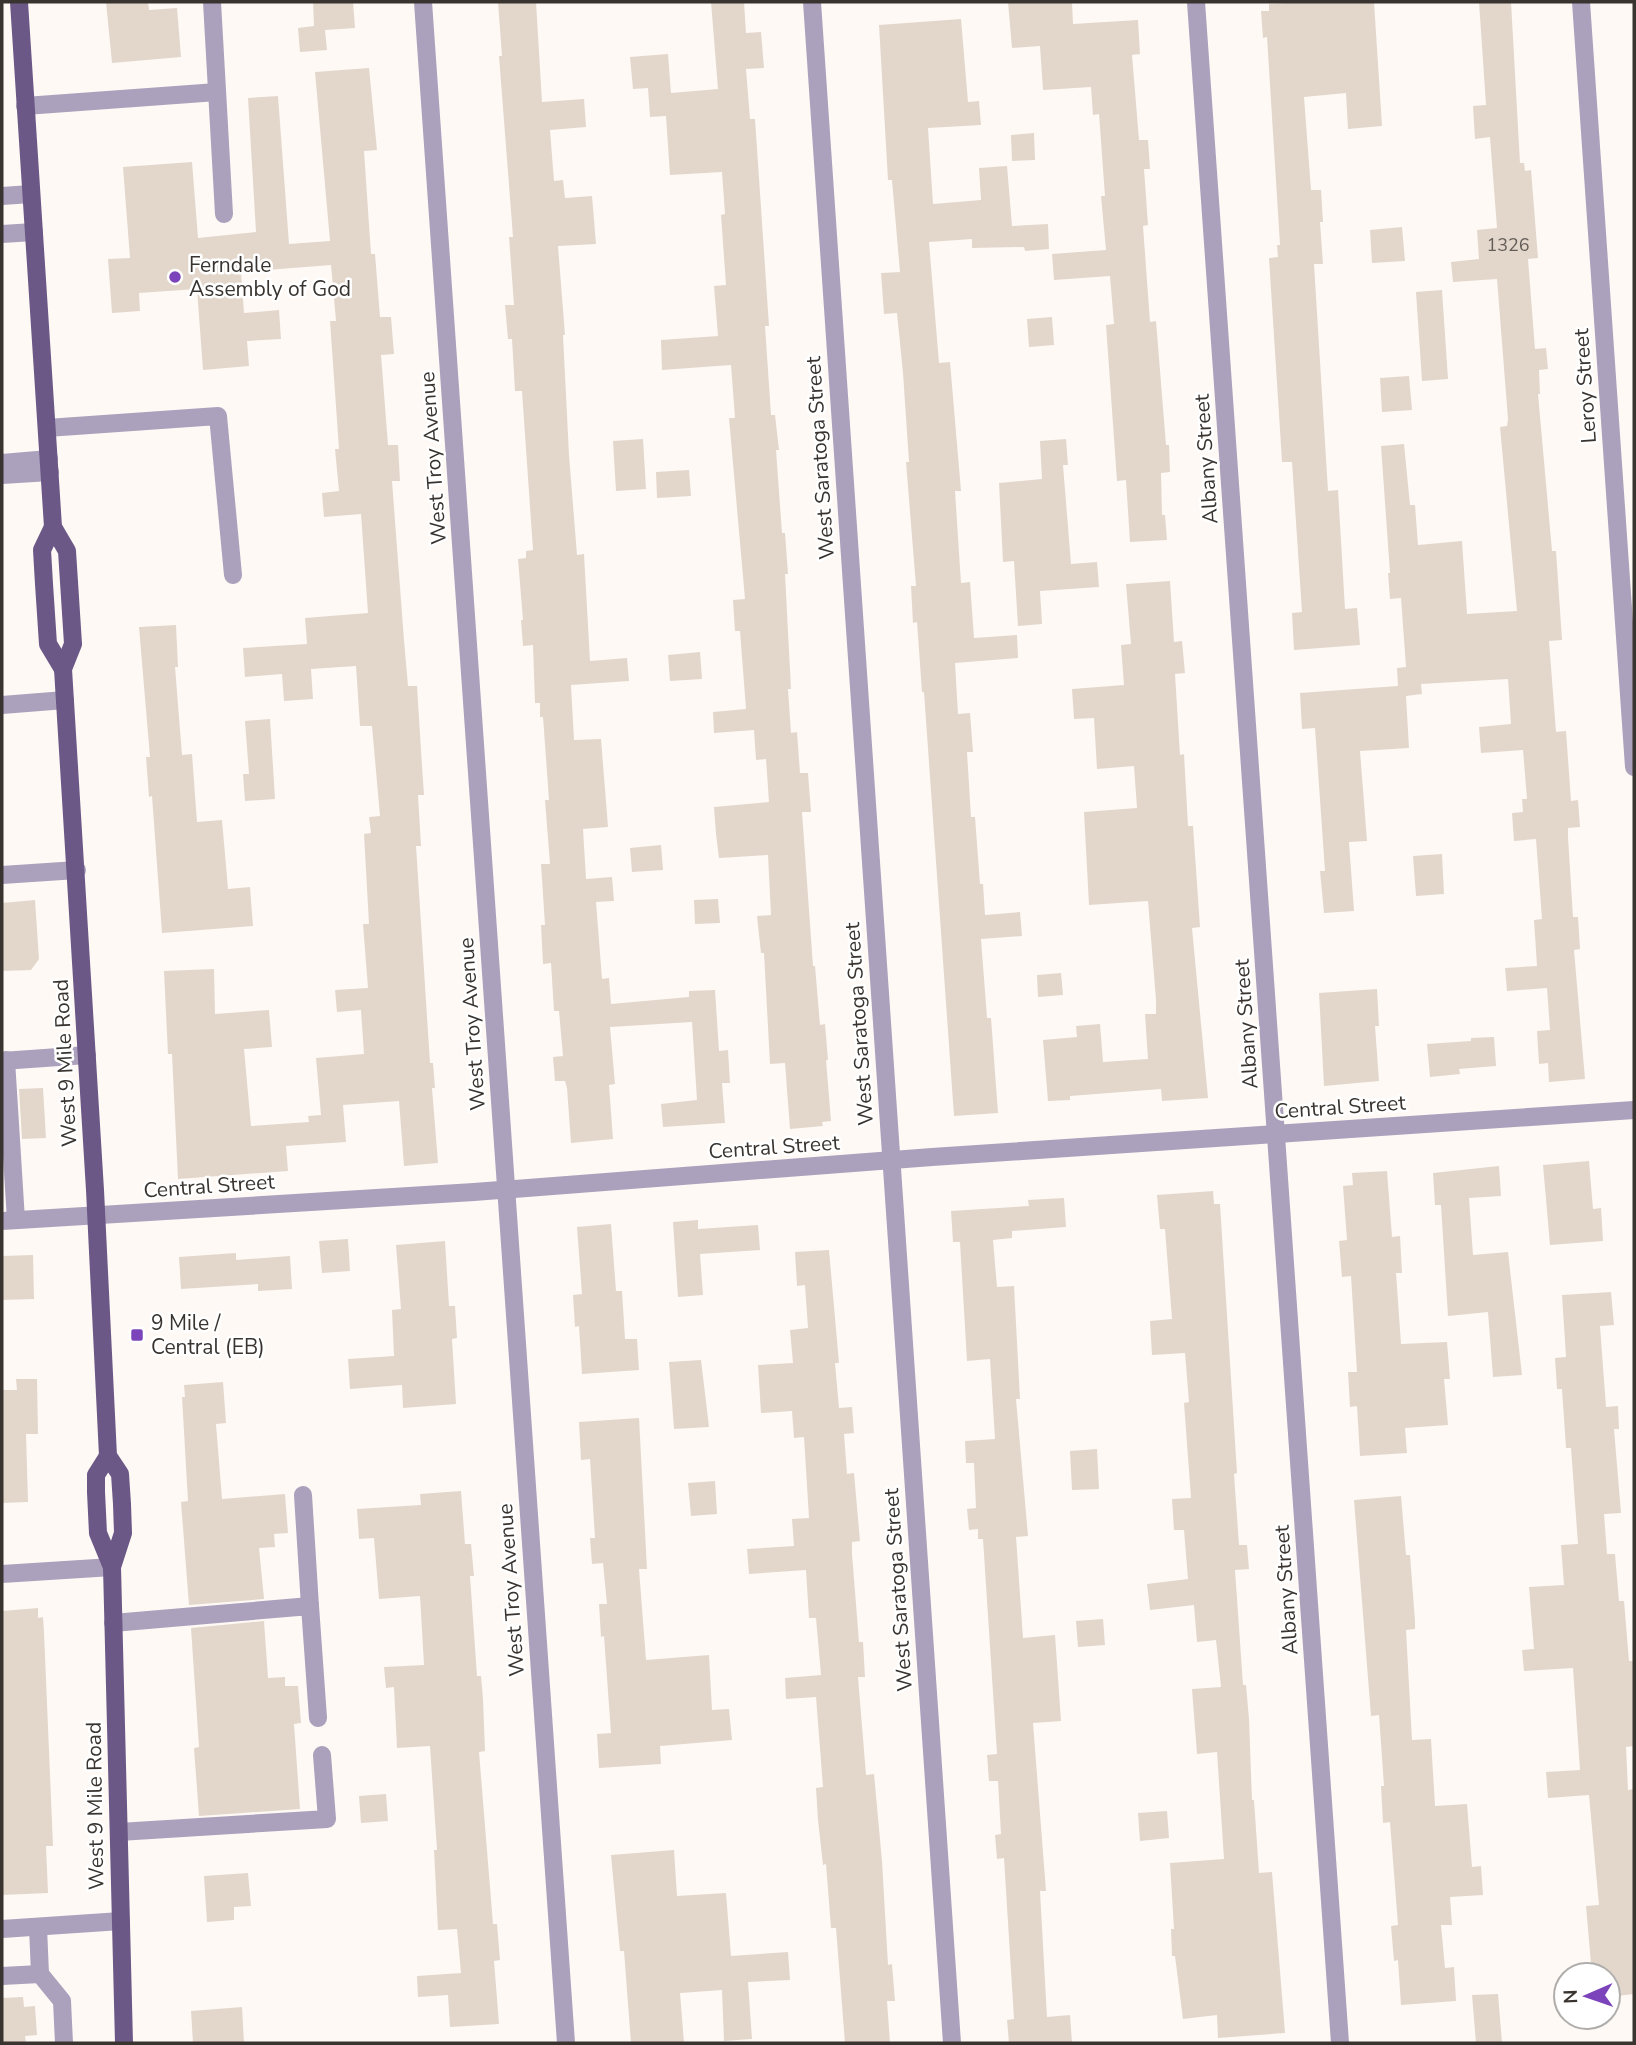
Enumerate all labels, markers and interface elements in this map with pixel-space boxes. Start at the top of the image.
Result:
house number: 1326 [1486,233,1530,257]
place label: Ferndale Assembly of God [189,251,351,303]
marker: Ferndale Assembly of God [167,269,183,285]
street label: Leroy Street [1567,327,1603,444]
street label: West Saratoga Street [799,355,841,560]
street label: West Troy Avenue [413,371,453,545]
street label: Albany Street [1187,392,1225,525]
street label: West Saratoga Street [838,921,880,1126]
street label: West Troy Avenue [452,937,492,1111]
street label: Albany Street [1227,957,1265,1090]
street label: West 9 Mile Road [47,978,83,1148]
street label: Central Street [1274,1088,1407,1126]
street label: Central Street [708,1128,841,1166]
street label: Central Street [143,1167,276,1205]
place label: 9 Mile / Central (EB) [151,1309,265,1361]
marker: 9 Mile / Central (EB) [129,1327,145,1343]
street label: West Saratoga Street [877,1487,919,1692]
street label: West Troy Avenue [491,1503,531,1677]
street label: Albany Street [1267,1523,1305,1656]
street label: West 9 Mile Road [80,1722,110,1890]
north arrow [1552,1961,1622,2031]
text: N [1558,1989,1584,2004]

